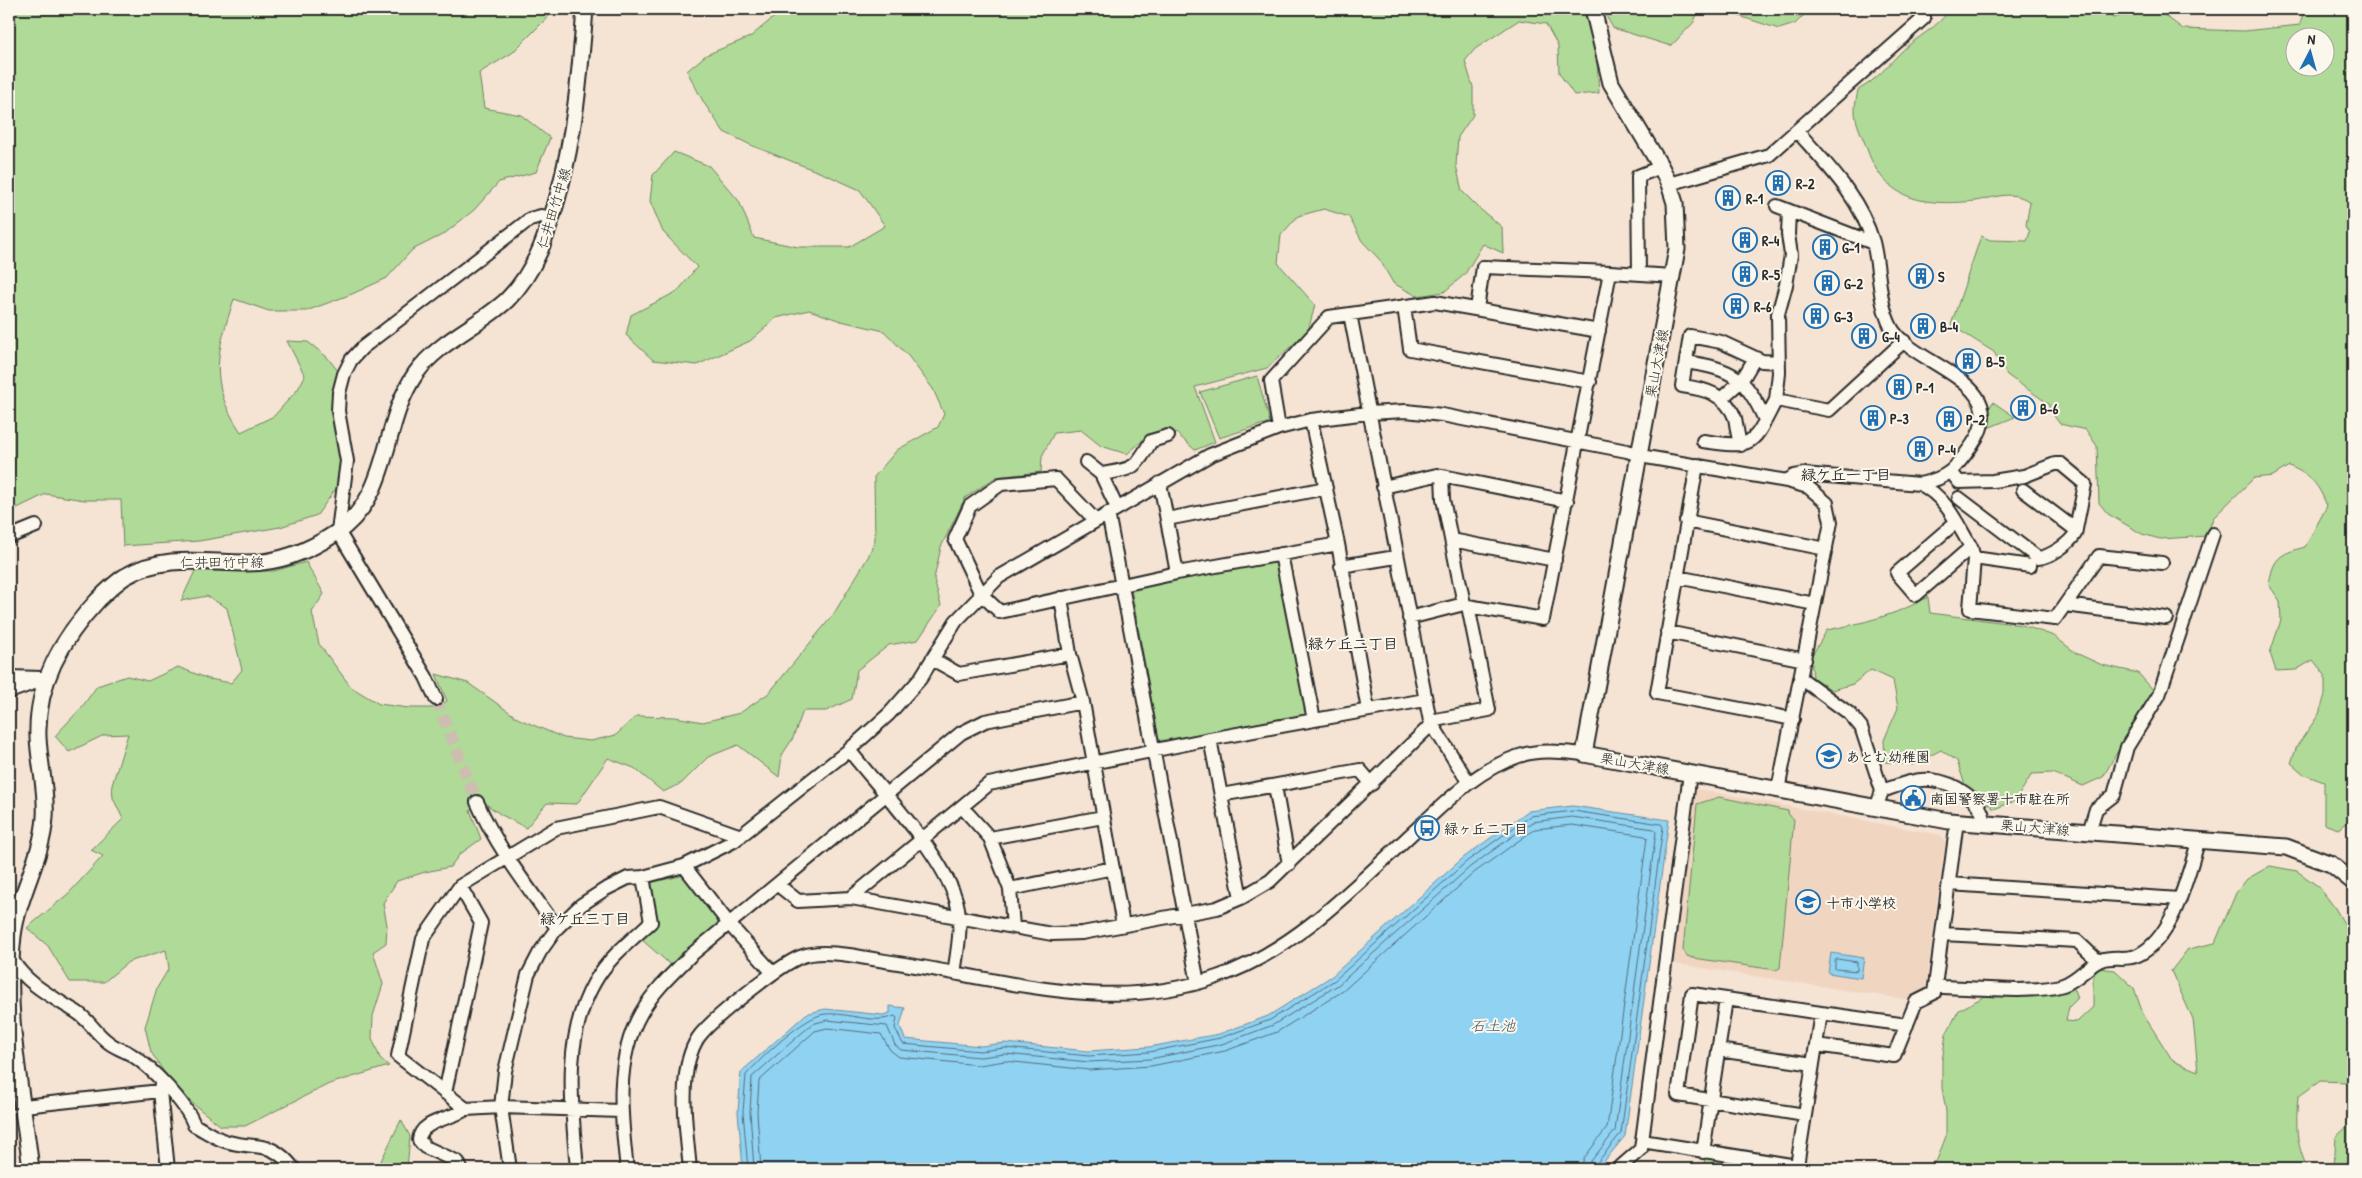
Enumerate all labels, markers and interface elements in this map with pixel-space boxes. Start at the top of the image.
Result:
north arrow [2284,28,2334,78]
text: N [2307,29,2317,48]
street label: 仁井田竹中線 [532,165,574,251]
building icon: R-2 [1765,170,1791,196]
place label: R-2 [1796,174,1815,193]
building icon: R-1 [1715,185,1741,211]
place label: R-1 [1746,189,1763,208]
building icon: R-4 [1732,227,1758,253]
place label: R-4 [1762,231,1780,250]
building icon: G-1 [1812,234,1838,260]
place label: G-1 [1842,238,1859,257]
building icon: R-5 [1732,261,1758,287]
building icon: S [1908,263,1934,289]
place label: R-5 [1762,265,1780,284]
place label: S [1938,267,1945,286]
building icon: G-2 [1814,270,1840,296]
place label: G-2 [1844,274,1863,293]
building icon: R-6 [1723,293,1749,319]
place label: R-6 [1754,297,1772,316]
building icon: G-3 [1803,303,1829,329]
place label: G-3 [1834,307,1853,326]
building icon: B-4 [1910,313,1936,339]
place label: B-4 [1940,317,1959,336]
building icon: G-4 [1851,323,1877,349]
street label: 栗山大津線 [1640,327,1672,399]
place label: G-4 [1882,327,1900,346]
building icon: B-5 [1955,348,1981,374]
place label: B-5 [1986,352,2005,371]
building icon: P-1 [1886,374,1912,400]
place label: P-1 [1916,378,1933,397]
building icon: B-6 [2010,395,2036,421]
place label: B-6 [2040,399,2059,418]
building icon: P-3 [1860,405,1886,431]
building icon: P-2 [1936,406,1962,432]
place label: P-3 [1890,409,1909,428]
place label: P-2 [1966,410,1985,429]
building icon: P-4 [1907,436,1933,462]
place label: P-4 [1938,440,1956,459]
district label: 緑ケ丘一丁目 [1801,464,1891,485]
street label: 仁井田竹中線 [180,552,264,571]
district label: 緑ケ丘二丁目 [1308,633,1398,654]
school or university icon: あとむ幼稚園 [1816,743,1842,769]
place label: あとむ幼稚園 [1846,747,1930,766]
street label: 栗山大津線 [1599,748,1671,778]
public building icon: 南国警察署十市駐在所 [1900,785,1926,811]
place label: 南国警察署十市駐在所 [1930,789,2070,808]
street label: 栗山大津線 [1999,814,2071,840]
bus stop icon: 緑ヶ丘二丁目 [1414,815,1440,841]
place label: 緑ヶ丘二丁目 [1444,819,1528,838]
school or university icon: 十市小学校 [1795,889,1821,915]
place label: 十市小学校 [1826,893,1896,912]
district label: 緑ケ丘三丁目 [540,908,630,929]
water label: 石土池 [1470,1015,1516,1036]

